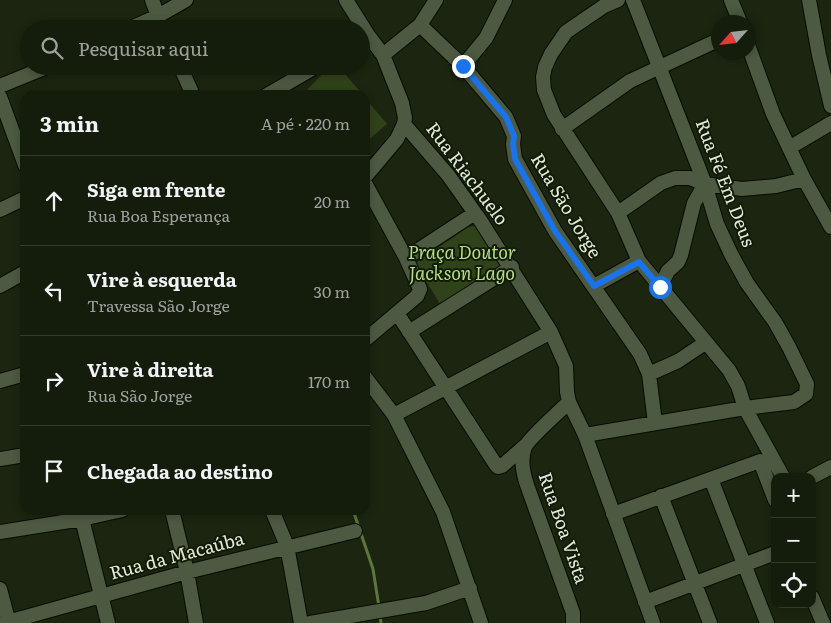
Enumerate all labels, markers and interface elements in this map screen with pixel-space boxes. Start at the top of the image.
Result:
north arrow [711,15,756,60]
search box [20,20,370,75]
icon: search [38,34,66,62]
text: Pesquisar aqui [78,34,208,62]
route end [452,55,475,78]
text: 3 min [40,107,99,138]
text: A pé · 220 m [261,111,350,135]
street label: Rua Fé Em Deus [690,114,763,250]
street label: Rua Riachuelo [420,116,516,230]
street label: Rua São Jorge [525,147,609,263]
text: Siga em frente [87,175,225,203]
icon: ahead [40,187,68,215]
text: 20 m [314,189,350,213]
text: Rua Boa Esperança [87,203,230,227]
park label: Praça Doutor Jackson Lago [408,238,516,286]
text: Vire à esquerda [87,265,237,293]
route start [649,276,672,299]
icon: left [40,277,68,305]
text: 30 m [313,279,350,303]
text: Travessa São Jorge [87,293,230,317]
text: Vire à direita [87,355,214,383]
icon: right [40,367,68,395]
text: 170 m [308,369,350,393]
text: Rua São Jorge [87,383,192,407]
icon: arrive [40,457,68,485]
text: Chegada ao destino [87,457,273,485]
street label: Rua Boa Vista [533,468,596,587]
map controls [771,473,816,608]
button: + [771,473,816,518]
button: − [771,518,816,563]
street label: Rua da Macaúba [106,524,247,586]
button: locate [771,563,816,608]

